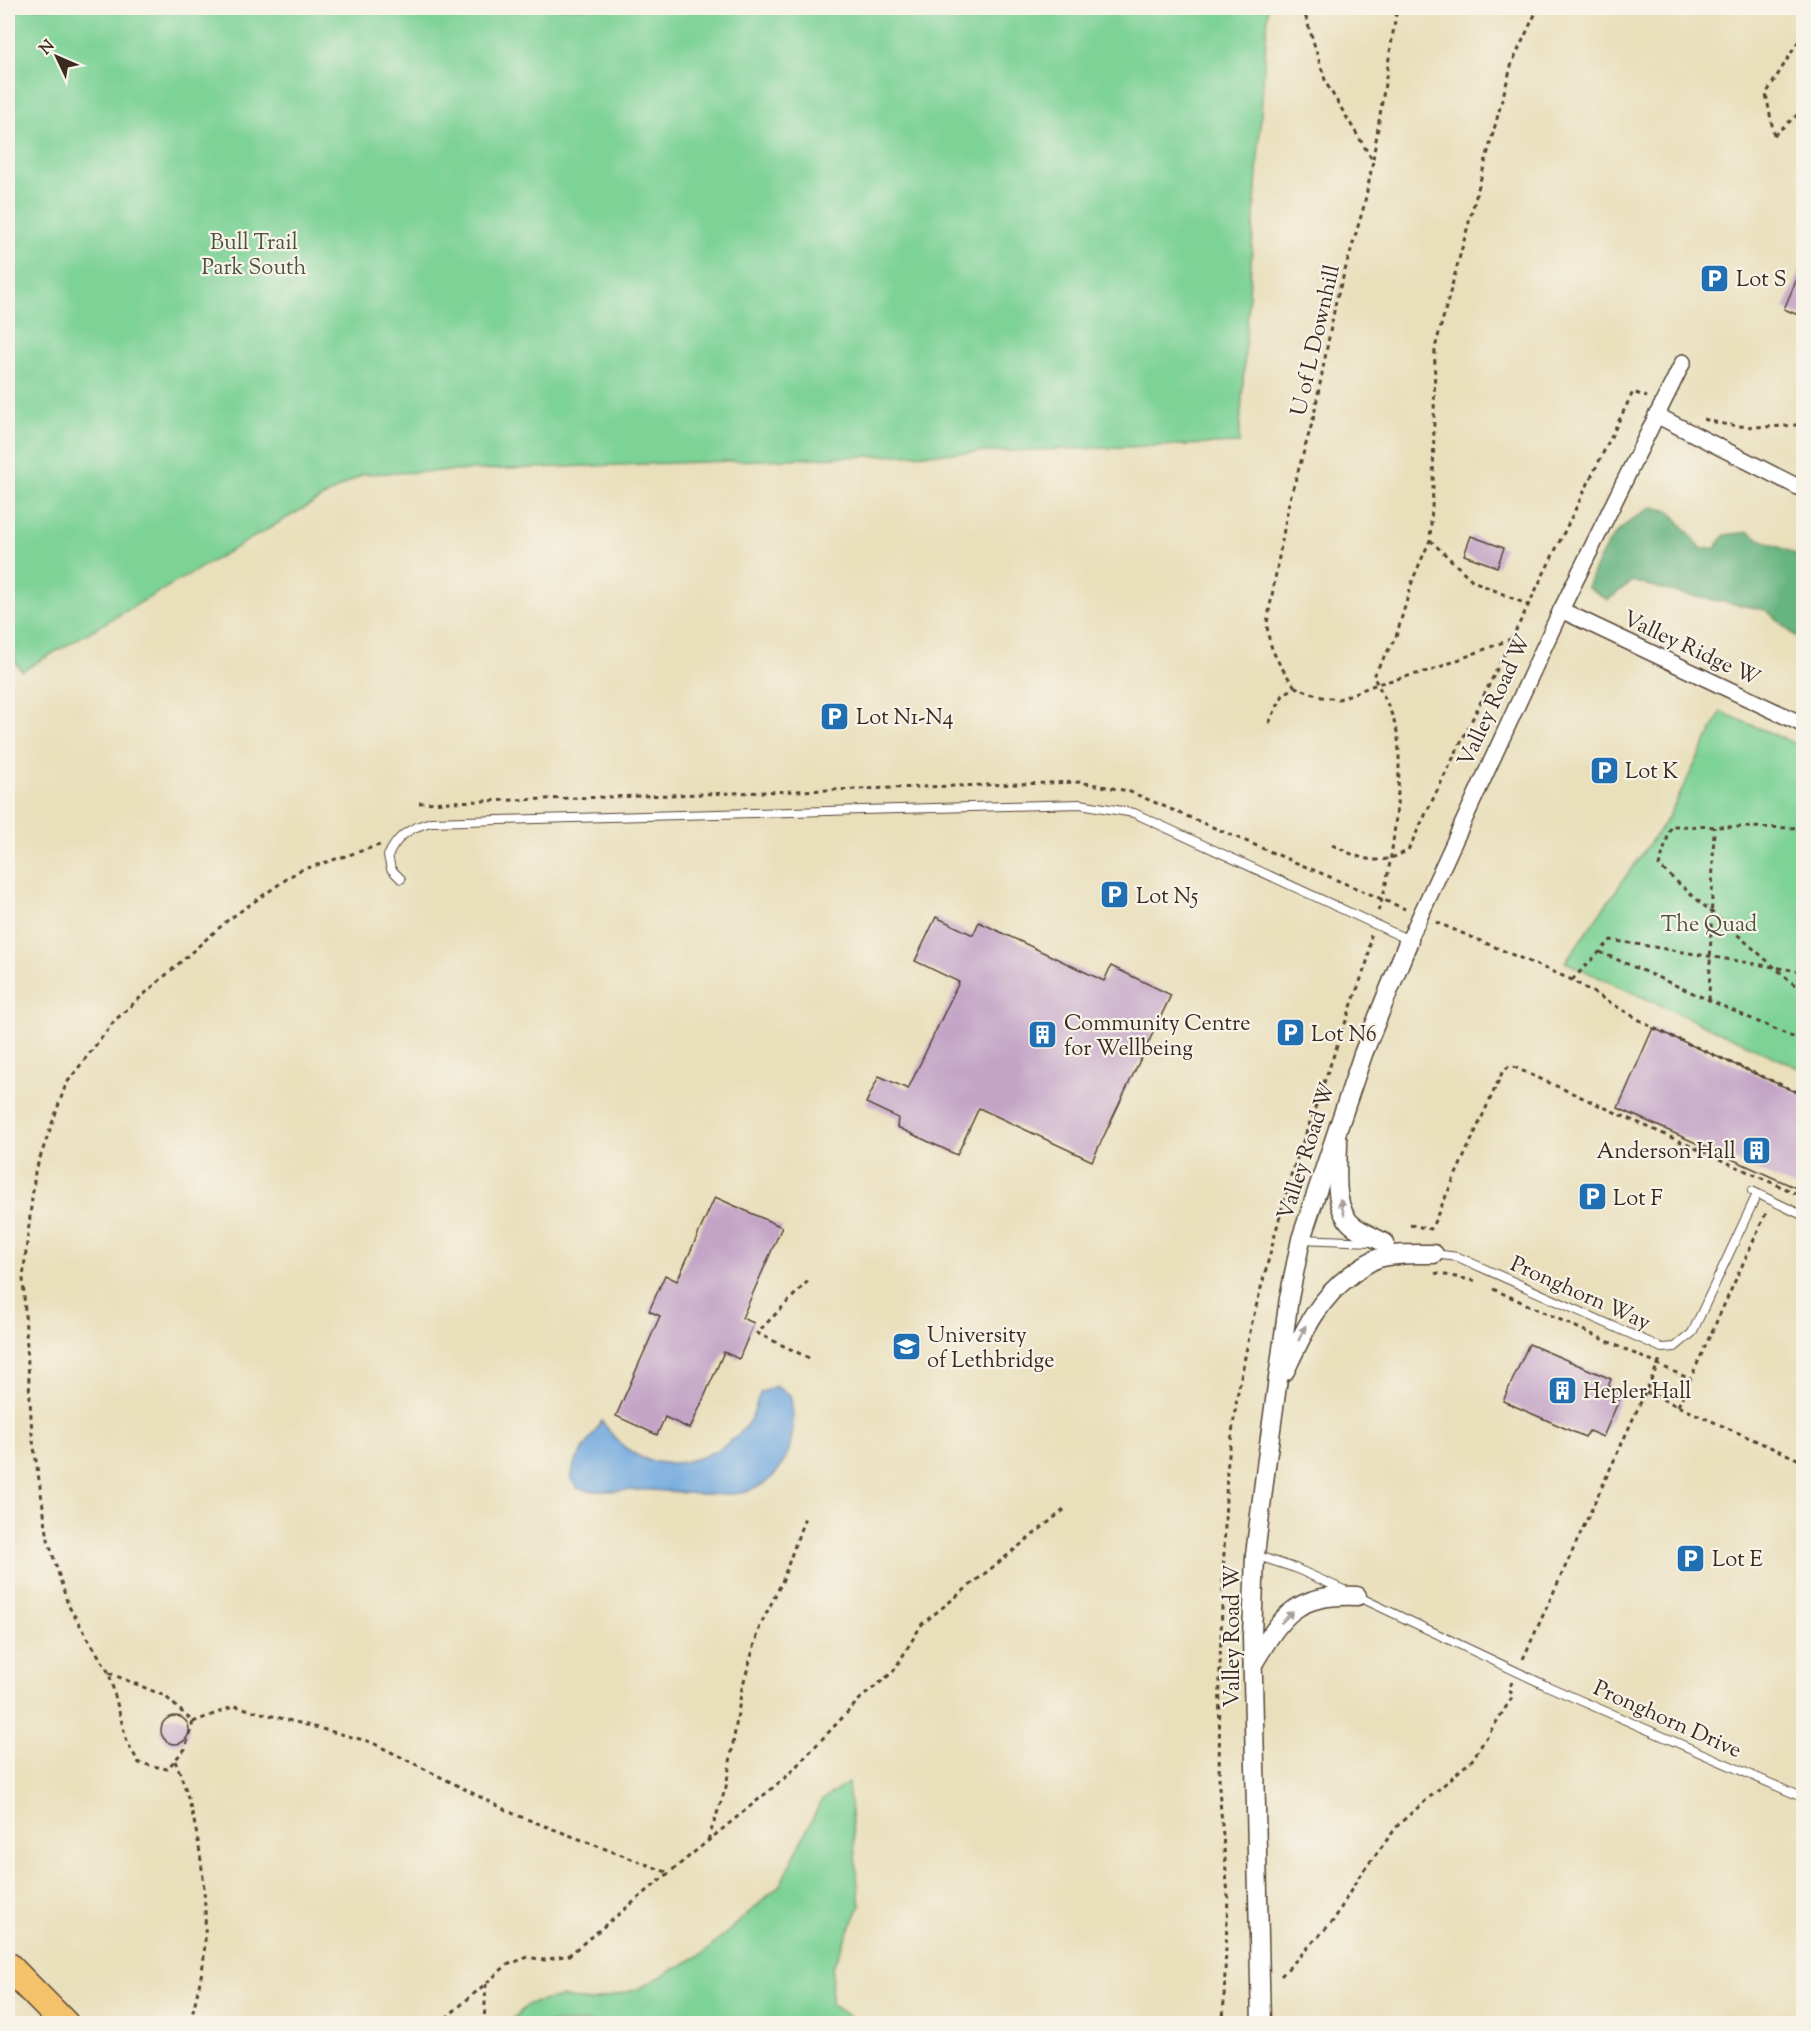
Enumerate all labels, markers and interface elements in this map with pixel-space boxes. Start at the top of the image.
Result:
north arrow [27,27,87,87]
text: N [35,36,61,61]
park label: Bull Trail Park South [201,228,307,285]
street label: U of L Downhill [1284,262,1350,420]
parking icon: Lot S [1699,262,1731,294]
place label: Lot S [1736,265,1787,297]
street label: Valley Ridge W [1617,604,1765,696]
street label: Valley Road W [1451,630,1540,773]
parking icon: Lot N1-N4 [819,700,851,732]
place label: Lot N1-N4 [856,703,954,735]
parking icon: Lot K [1588,754,1620,786]
place label: Lot K [1625,757,1678,789]
parking icon: Lot N5 [1099,879,1131,911]
place label: Lot N5 [1136,882,1199,914]
park label: The Quad [1661,910,1757,942]
place label: Community Centre for Wellbeing [1064,1009,1250,1066]
parking icon: Lot N6 [1274,1017,1306,1049]
building icon: Community Centre for Wellbeing [1027,1019,1059,1051]
place label: Lot N6 [1311,1020,1377,1052]
street label: Valley Road W [1271,1079,1345,1225]
building icon: Anderson Hall [1741,1134,1773,1166]
place label: Anderson Hall [1596,1137,1736,1169]
parking icon: Lot F [1576,1181,1608,1213]
place label: Lot F [1613,1184,1663,1216]
one-way arrow [1337,1198,1347,1216]
street label: Pronghorn Way [1505,1250,1655,1340]
place label: University of Lethbridge [927,1321,1054,1378]
one-way arrow [1298,1325,1307,1342]
school or university icon: University of Lethbridge [890,1331,922,1363]
building icon: Hepler Hall [1546,1374,1578,1406]
place label: Hepler Hall [1583,1377,1691,1409]
parking icon: Lot E [1675,1542,1707,1574]
place label: Lot E [1712,1545,1763,1577]
street label: Valley Road W [1218,1565,1250,1707]
one-way arrow [1280,1611,1294,1625]
street label: Pronghorn Drive [1587,1674,1746,1768]

